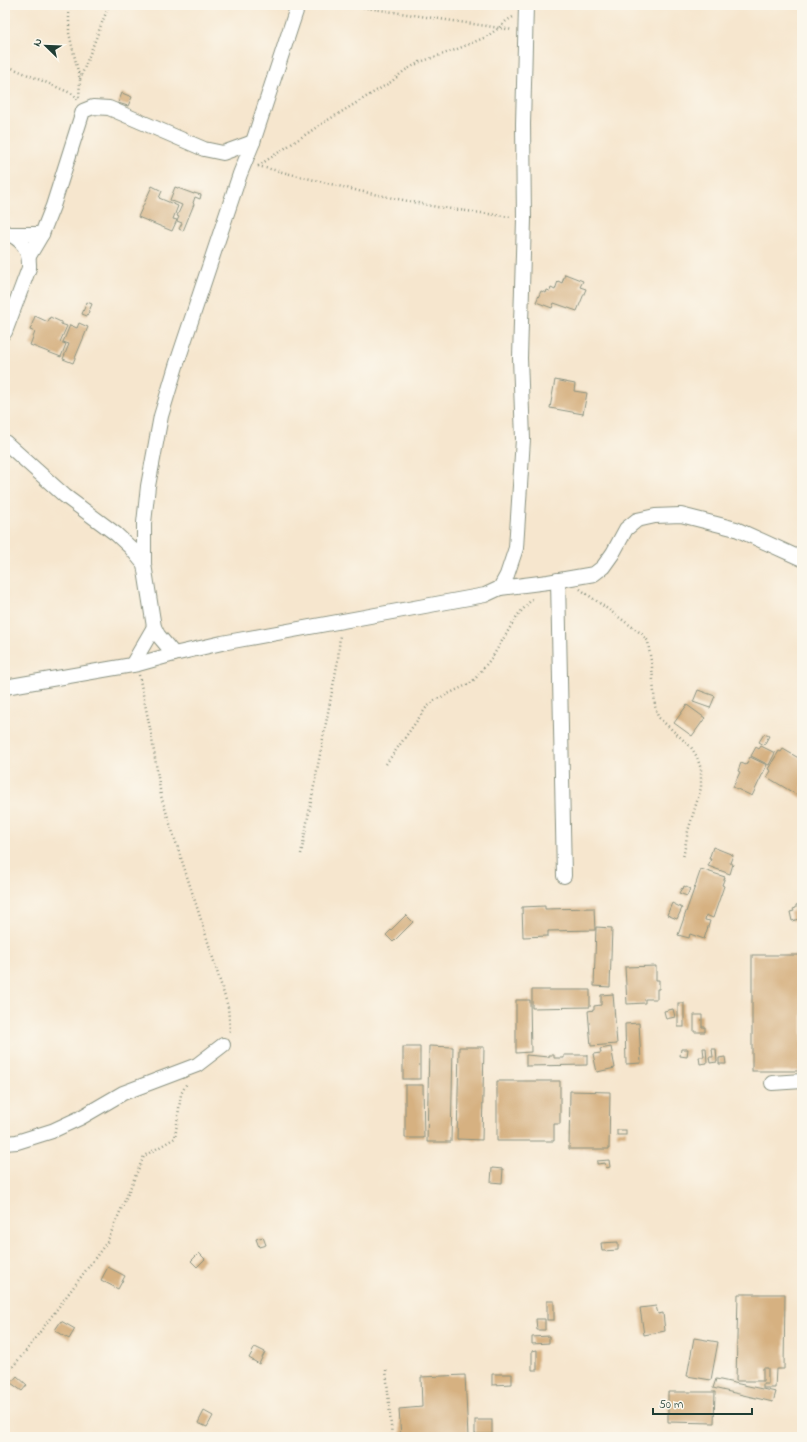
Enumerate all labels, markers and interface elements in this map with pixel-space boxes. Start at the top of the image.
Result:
north arrow [26,26,66,66]
text: N [29,36,47,49]
scale bar [653,1390,752,1416]
text: 50 m [659,1396,683,1414]

